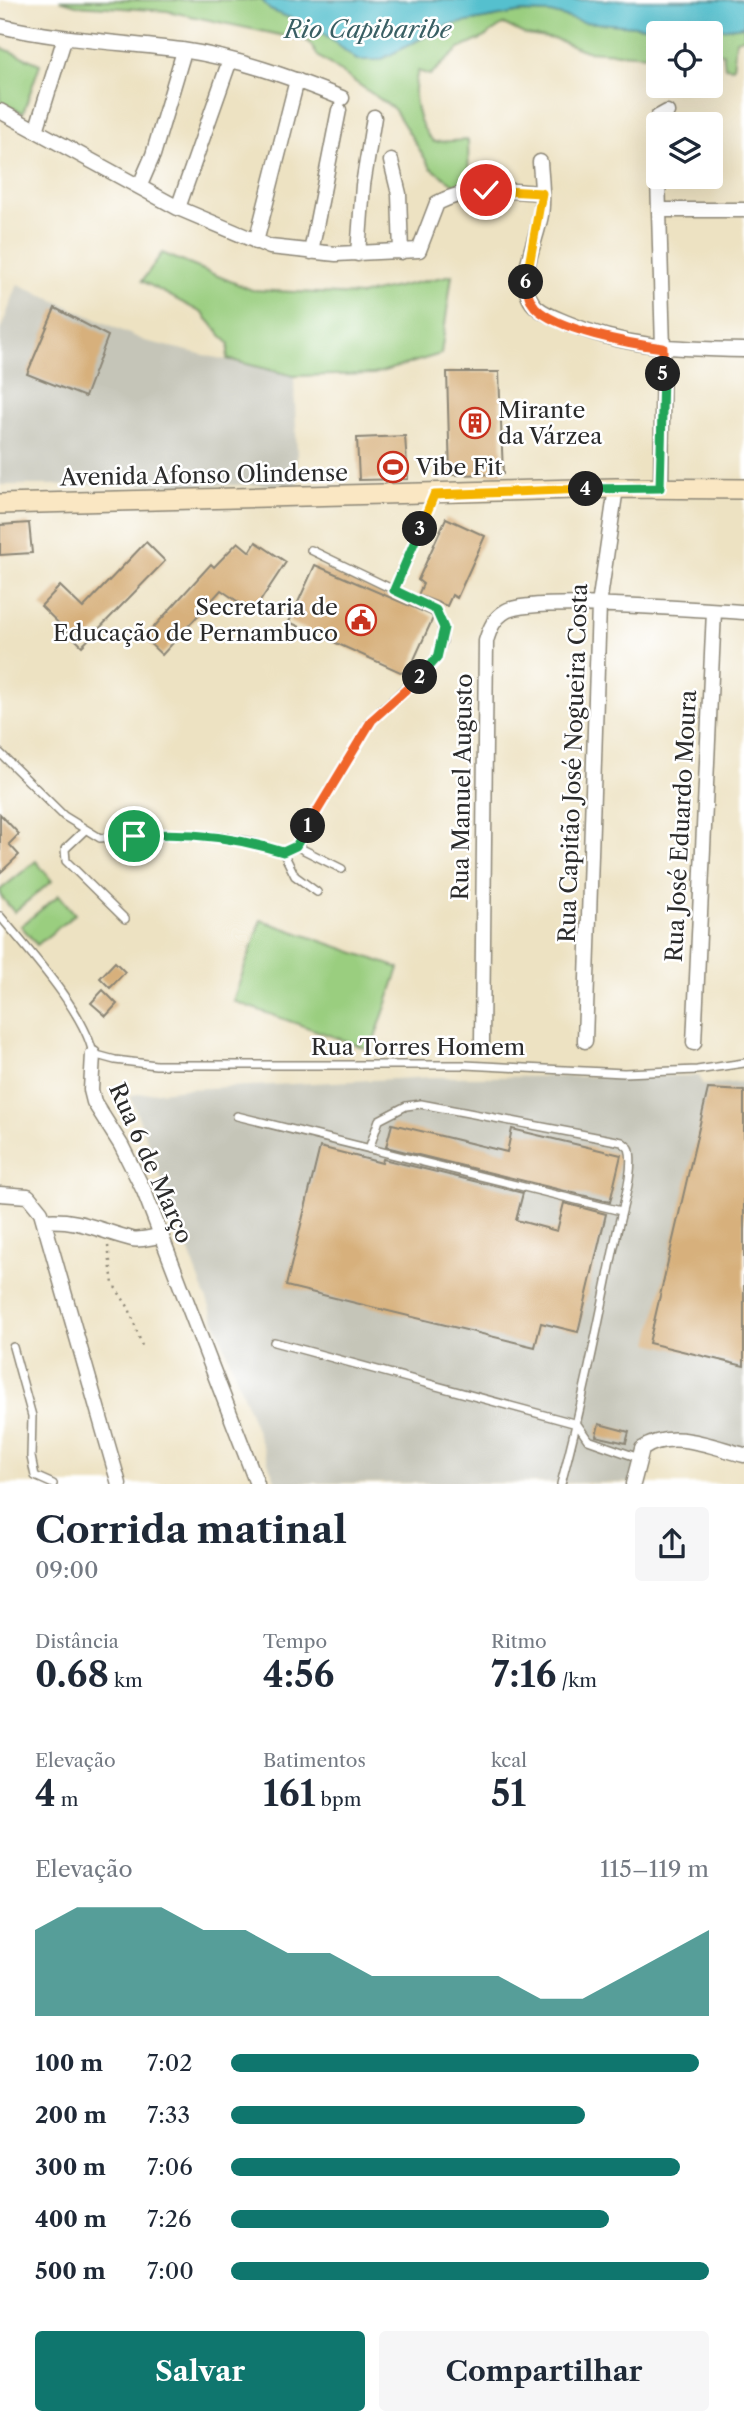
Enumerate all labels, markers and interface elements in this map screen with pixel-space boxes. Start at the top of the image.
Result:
water label: Rio Capibaribe [283,15,453,44]
map controls [646,21,723,189]
button: locate [646,21,723,98]
button: layers [646,112,723,189]
pin [456,160,516,220]
icon: check [467,171,505,209]
pin: 6 [508,264,544,300]
text: 6 [520,270,531,293]
pin: 5 [646,356,680,392]
text: 5 [657,362,668,385]
place label: Mirante da Várzea [498,396,603,450]
building icon: Mirante da Várzea [458,406,492,440]
sports icon: Vibe Fit [376,450,410,484]
place label: Vibe Fit [415,453,503,481]
street label: Avenida Afonso Olindense [59,458,348,492]
pin: 4 [568,472,604,506]
text: 4 [580,477,591,500]
pin: 3 [402,512,438,546]
text: 3 [414,517,425,540]
street label: Rua Capitão José Nogueira Costa [553,582,593,943]
place label: Secretaria de Educação de Pernambuco [53,593,338,647]
public building icon: Secretaria de Educação de Pernambuco [344,603,378,637]
pin: 2 [402,660,438,694]
text: 2 [414,665,425,688]
street label: Rua Manuel Augusto [446,673,478,901]
street label: Rua José Eduardo Moura [660,688,702,963]
pin [104,806,164,866]
pin: 1 [290,808,326,844]
text: 1 [303,814,312,837]
icon: arrive [115,817,153,855]
street label: Rua Torres Homem [311,1033,525,1061]
street label: Rua 6 de Março [103,1078,199,1248]
text: Corrida matinal [35,1506,347,1553]
button: share [635,1507,709,1581]
text: 09:00 [35,1556,99,1584]
text: Distância [35,1630,119,1653]
text: Tempo [263,1630,327,1653]
text: Ritmo [491,1630,547,1653]
text: 0.68 [35,1653,109,1696]
text: 4:56 [263,1653,334,1696]
text: 7:16 [491,1653,556,1696]
text: km [109,1669,143,1692]
text: /km [556,1669,597,1692]
text: Elevação [35,1749,116,1772]
text: Batimentos [263,1749,366,1772]
text: kcal [491,1749,527,1772]
text: 4 [35,1772,56,1815]
text: 161 [263,1772,315,1815]
text: 51 [491,1772,526,1815]
text: m [56,1788,79,1811]
text: bpm [315,1788,361,1811]
text: Elevação [35,1855,133,1883]
text: 115–119 m [600,1855,709,1883]
text: 100 m [35,2049,103,2077]
text: 7:02 [147,2049,193,2077]
text: 200 m [35,2101,107,2129]
text: 7:33 [147,2101,190,2129]
text: 300 m [35,2153,106,2181]
text: 7:06 [147,2153,193,2181]
text: 400 m [35,2205,107,2233]
text: 7:26 [147,2205,191,2233]
text: 500 m [35,2257,106,2285]
text: 7:00 [147,2257,194,2285]
button: Salvar [35,2331,365,2411]
button: Compartilhar [379,2331,709,2411]

